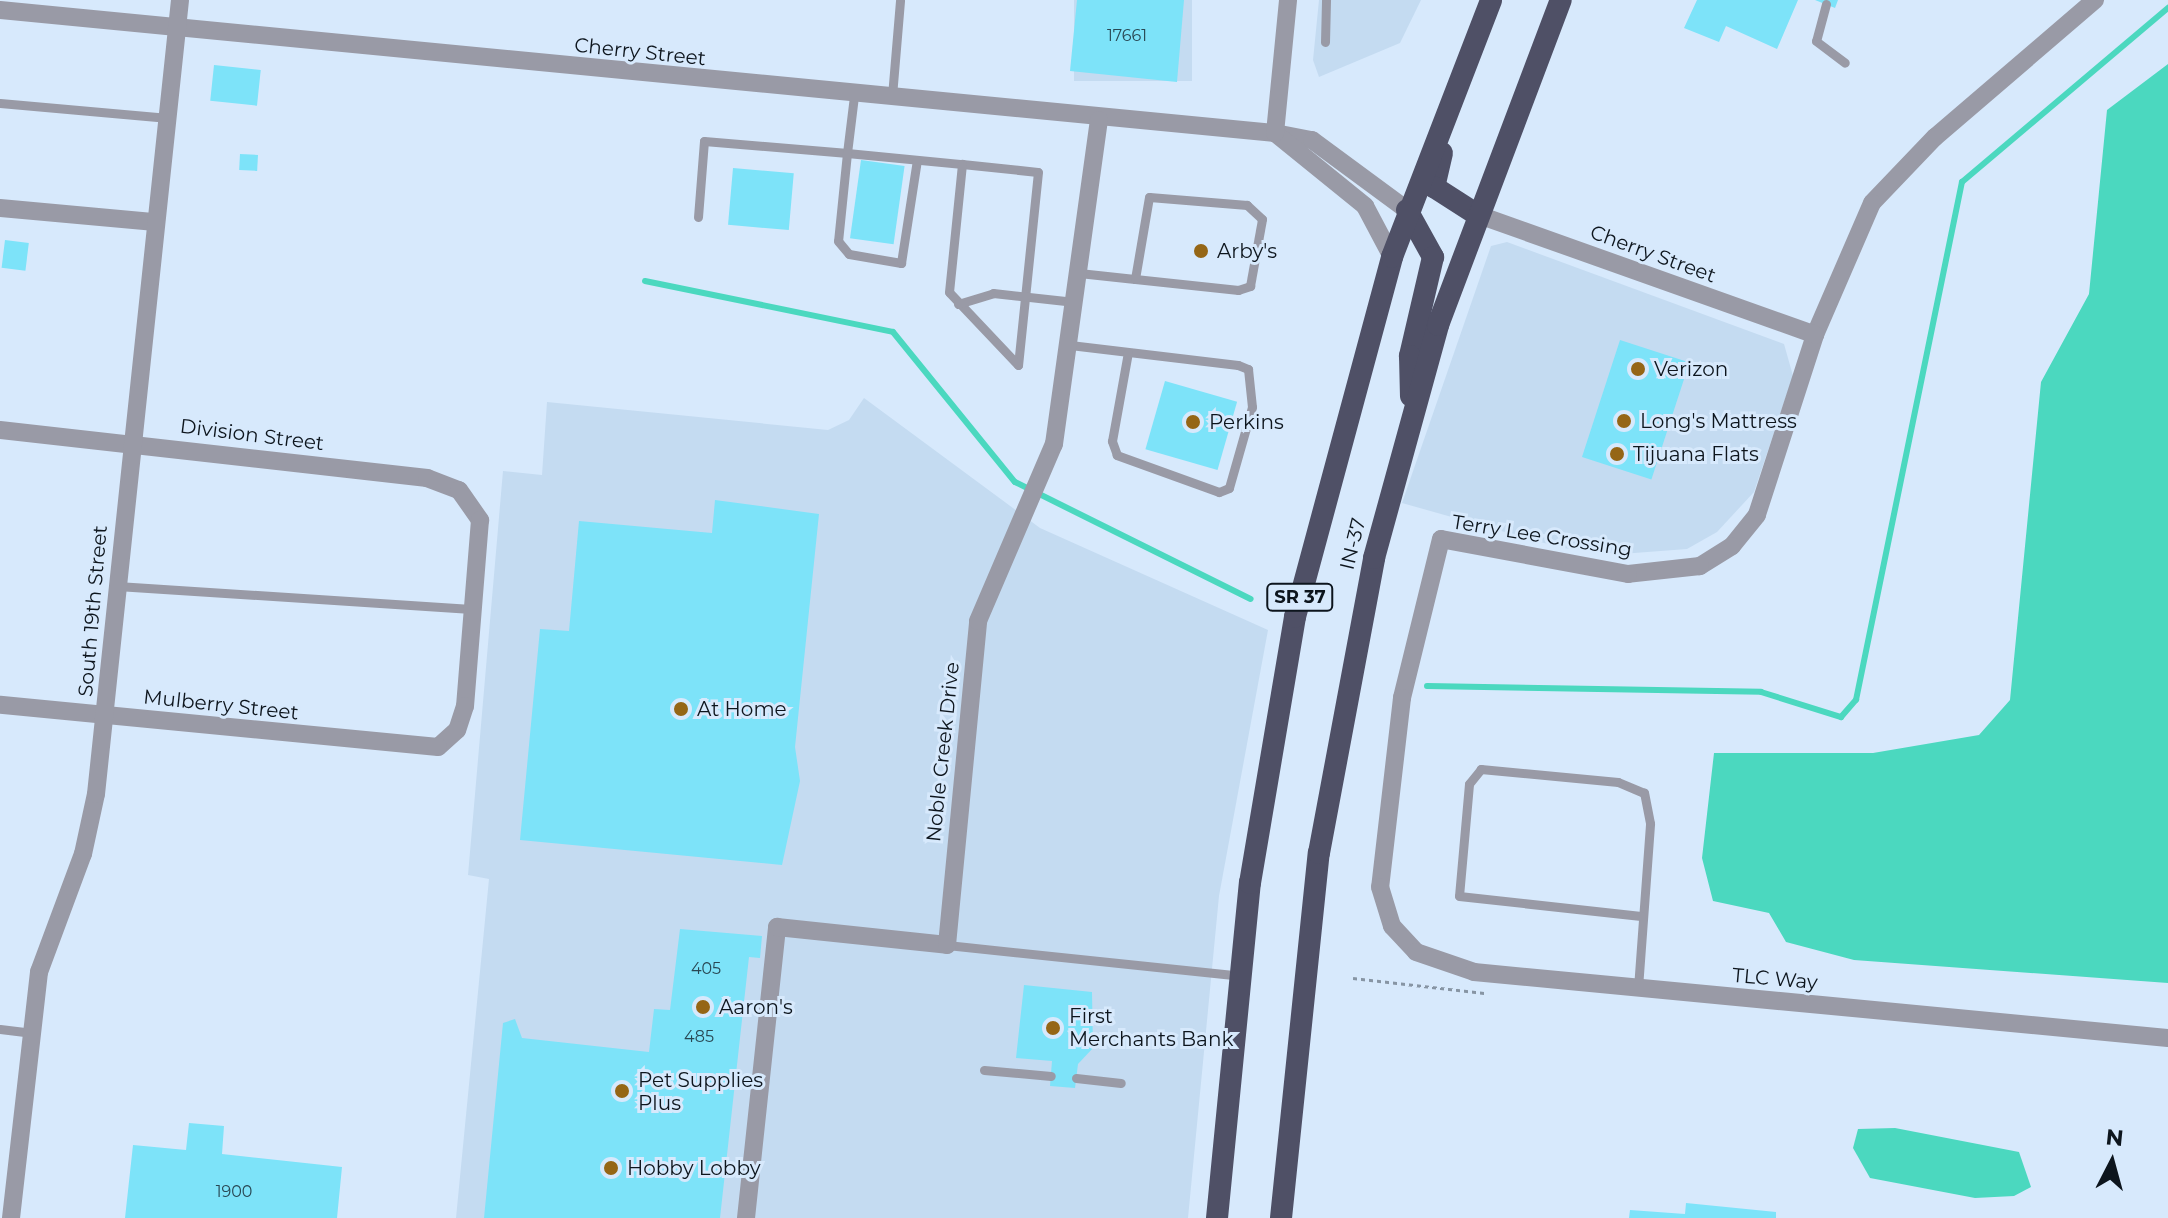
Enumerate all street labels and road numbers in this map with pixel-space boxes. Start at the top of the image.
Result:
street label: Cherry Street [573,33,707,71]
street label: Cherry Street [1587,220,1719,288]
street label: Division Street [179,414,325,456]
street label: Terry Lee Crossing [1450,510,1634,562]
street label: IN-37 [1335,516,1371,572]
street label: South 19th Street [74,524,112,698]
road number: SR 37 [1266,583,1334,611]
street label: Noble Creek Drive [922,661,964,843]
street label: Mulberry Street [142,685,300,725]
street label: TLC Way [1731,963,1819,995]

